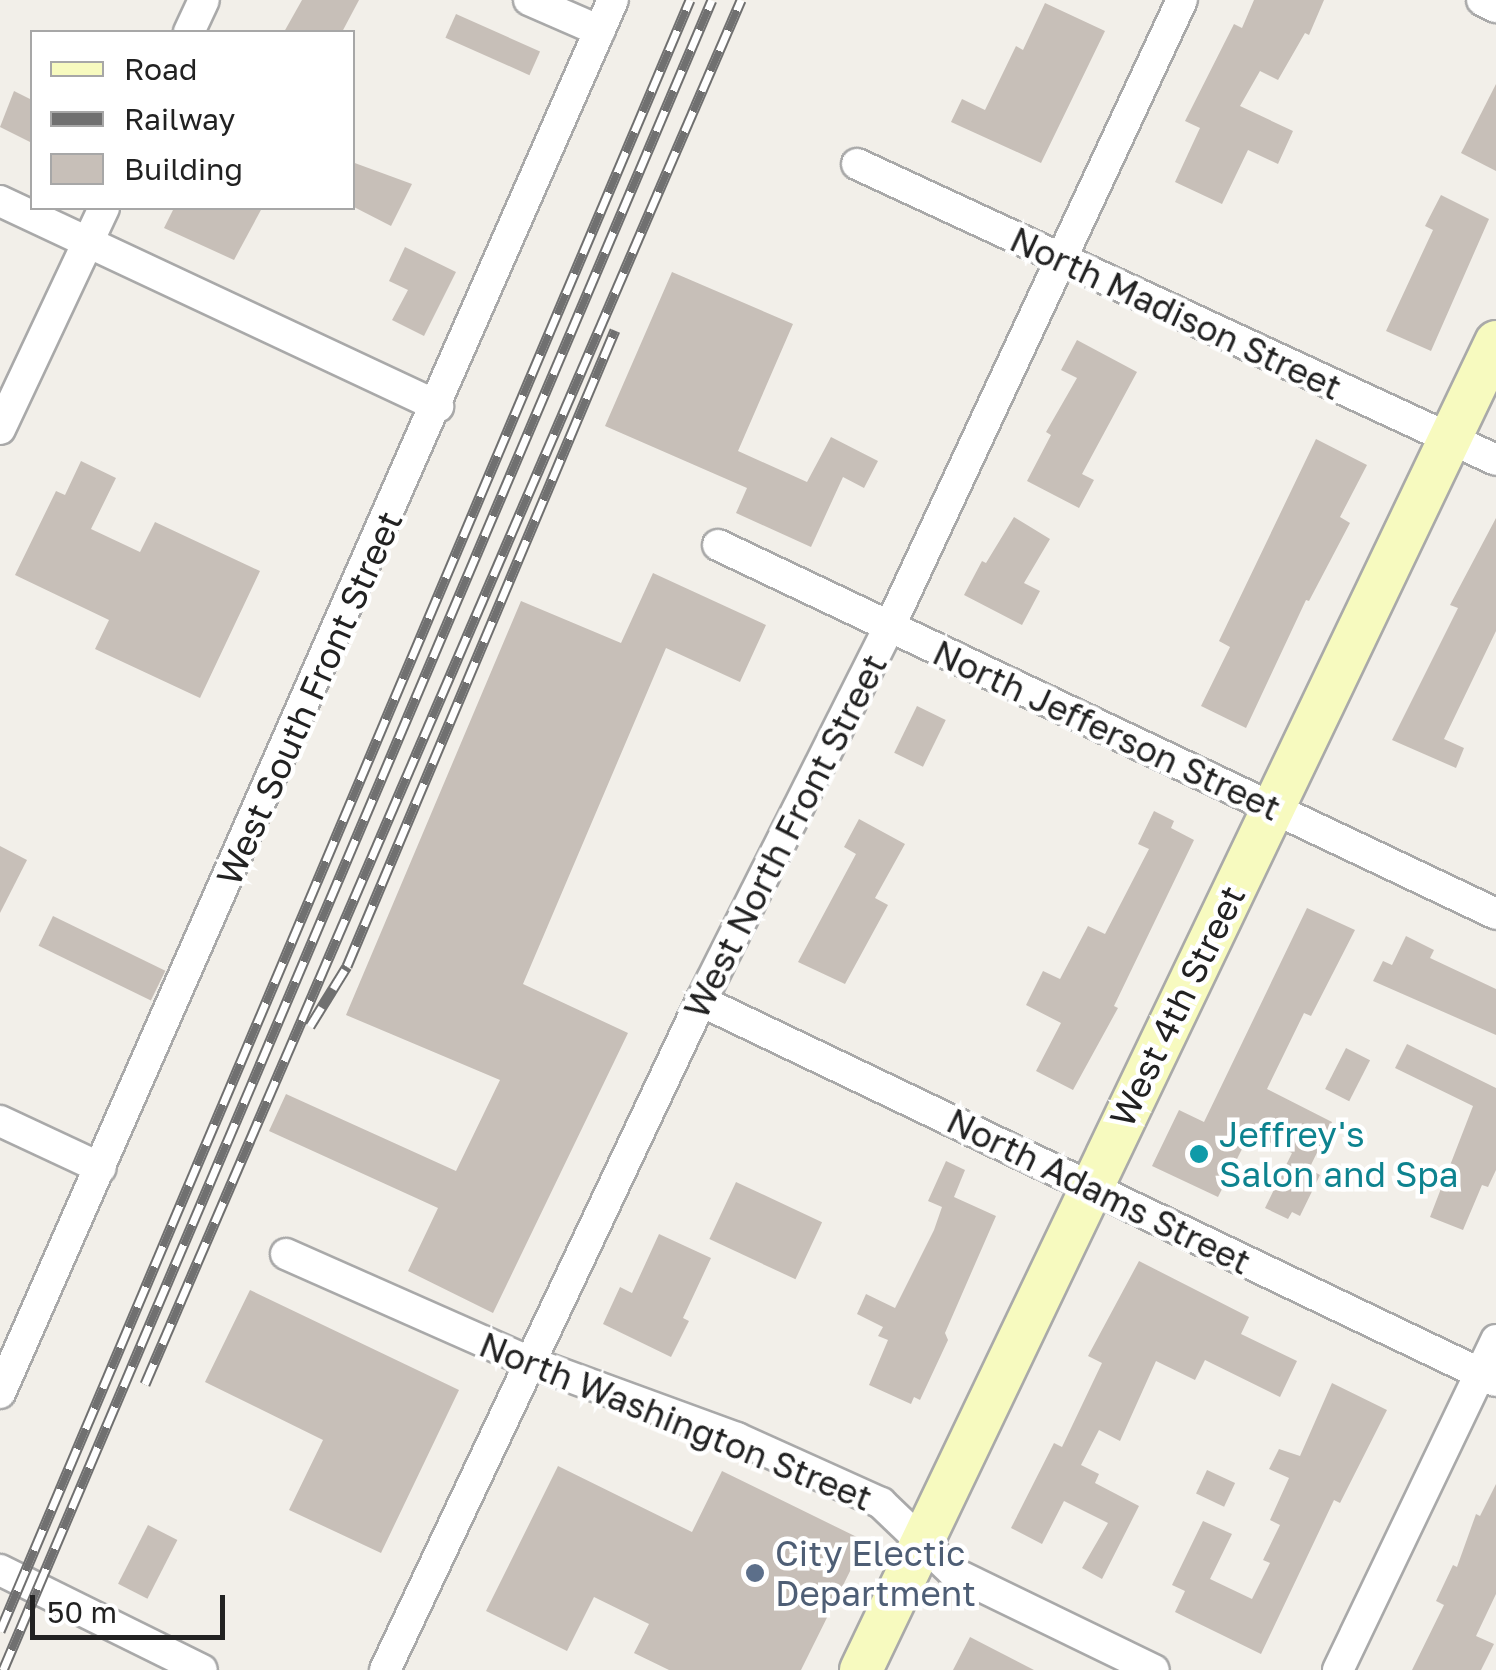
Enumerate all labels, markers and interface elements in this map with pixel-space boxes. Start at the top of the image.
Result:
legend [30,30,355,210]
text: Road [124,51,198,87]
text: Railway [124,101,235,137]
text: Building [124,151,243,187]
street label: North Madison Street [1004,218,1348,408]
street label: West South Front Street [207,504,411,892]
street label: North Jefferson Street [927,631,1287,829]
street label: West North Front Street [675,647,895,1025]
street label: West 4th Street [1100,879,1254,1133]
street label: North Adams Street [940,1099,1258,1283]
place label: Jeffrey's Salon and Spa [1219,1113,1459,1195]
marker: Jeffrey's Salon and Spa [1188,1143,1210,1165]
street label: North Washington Street [474,1323,878,1519]
place label: City Electic Department [775,1532,976,1614]
marker: City Electic Department [744,1562,766,1584]
scale bar [35,1575,230,1637]
text: 50 m [47,1594,117,1630]

